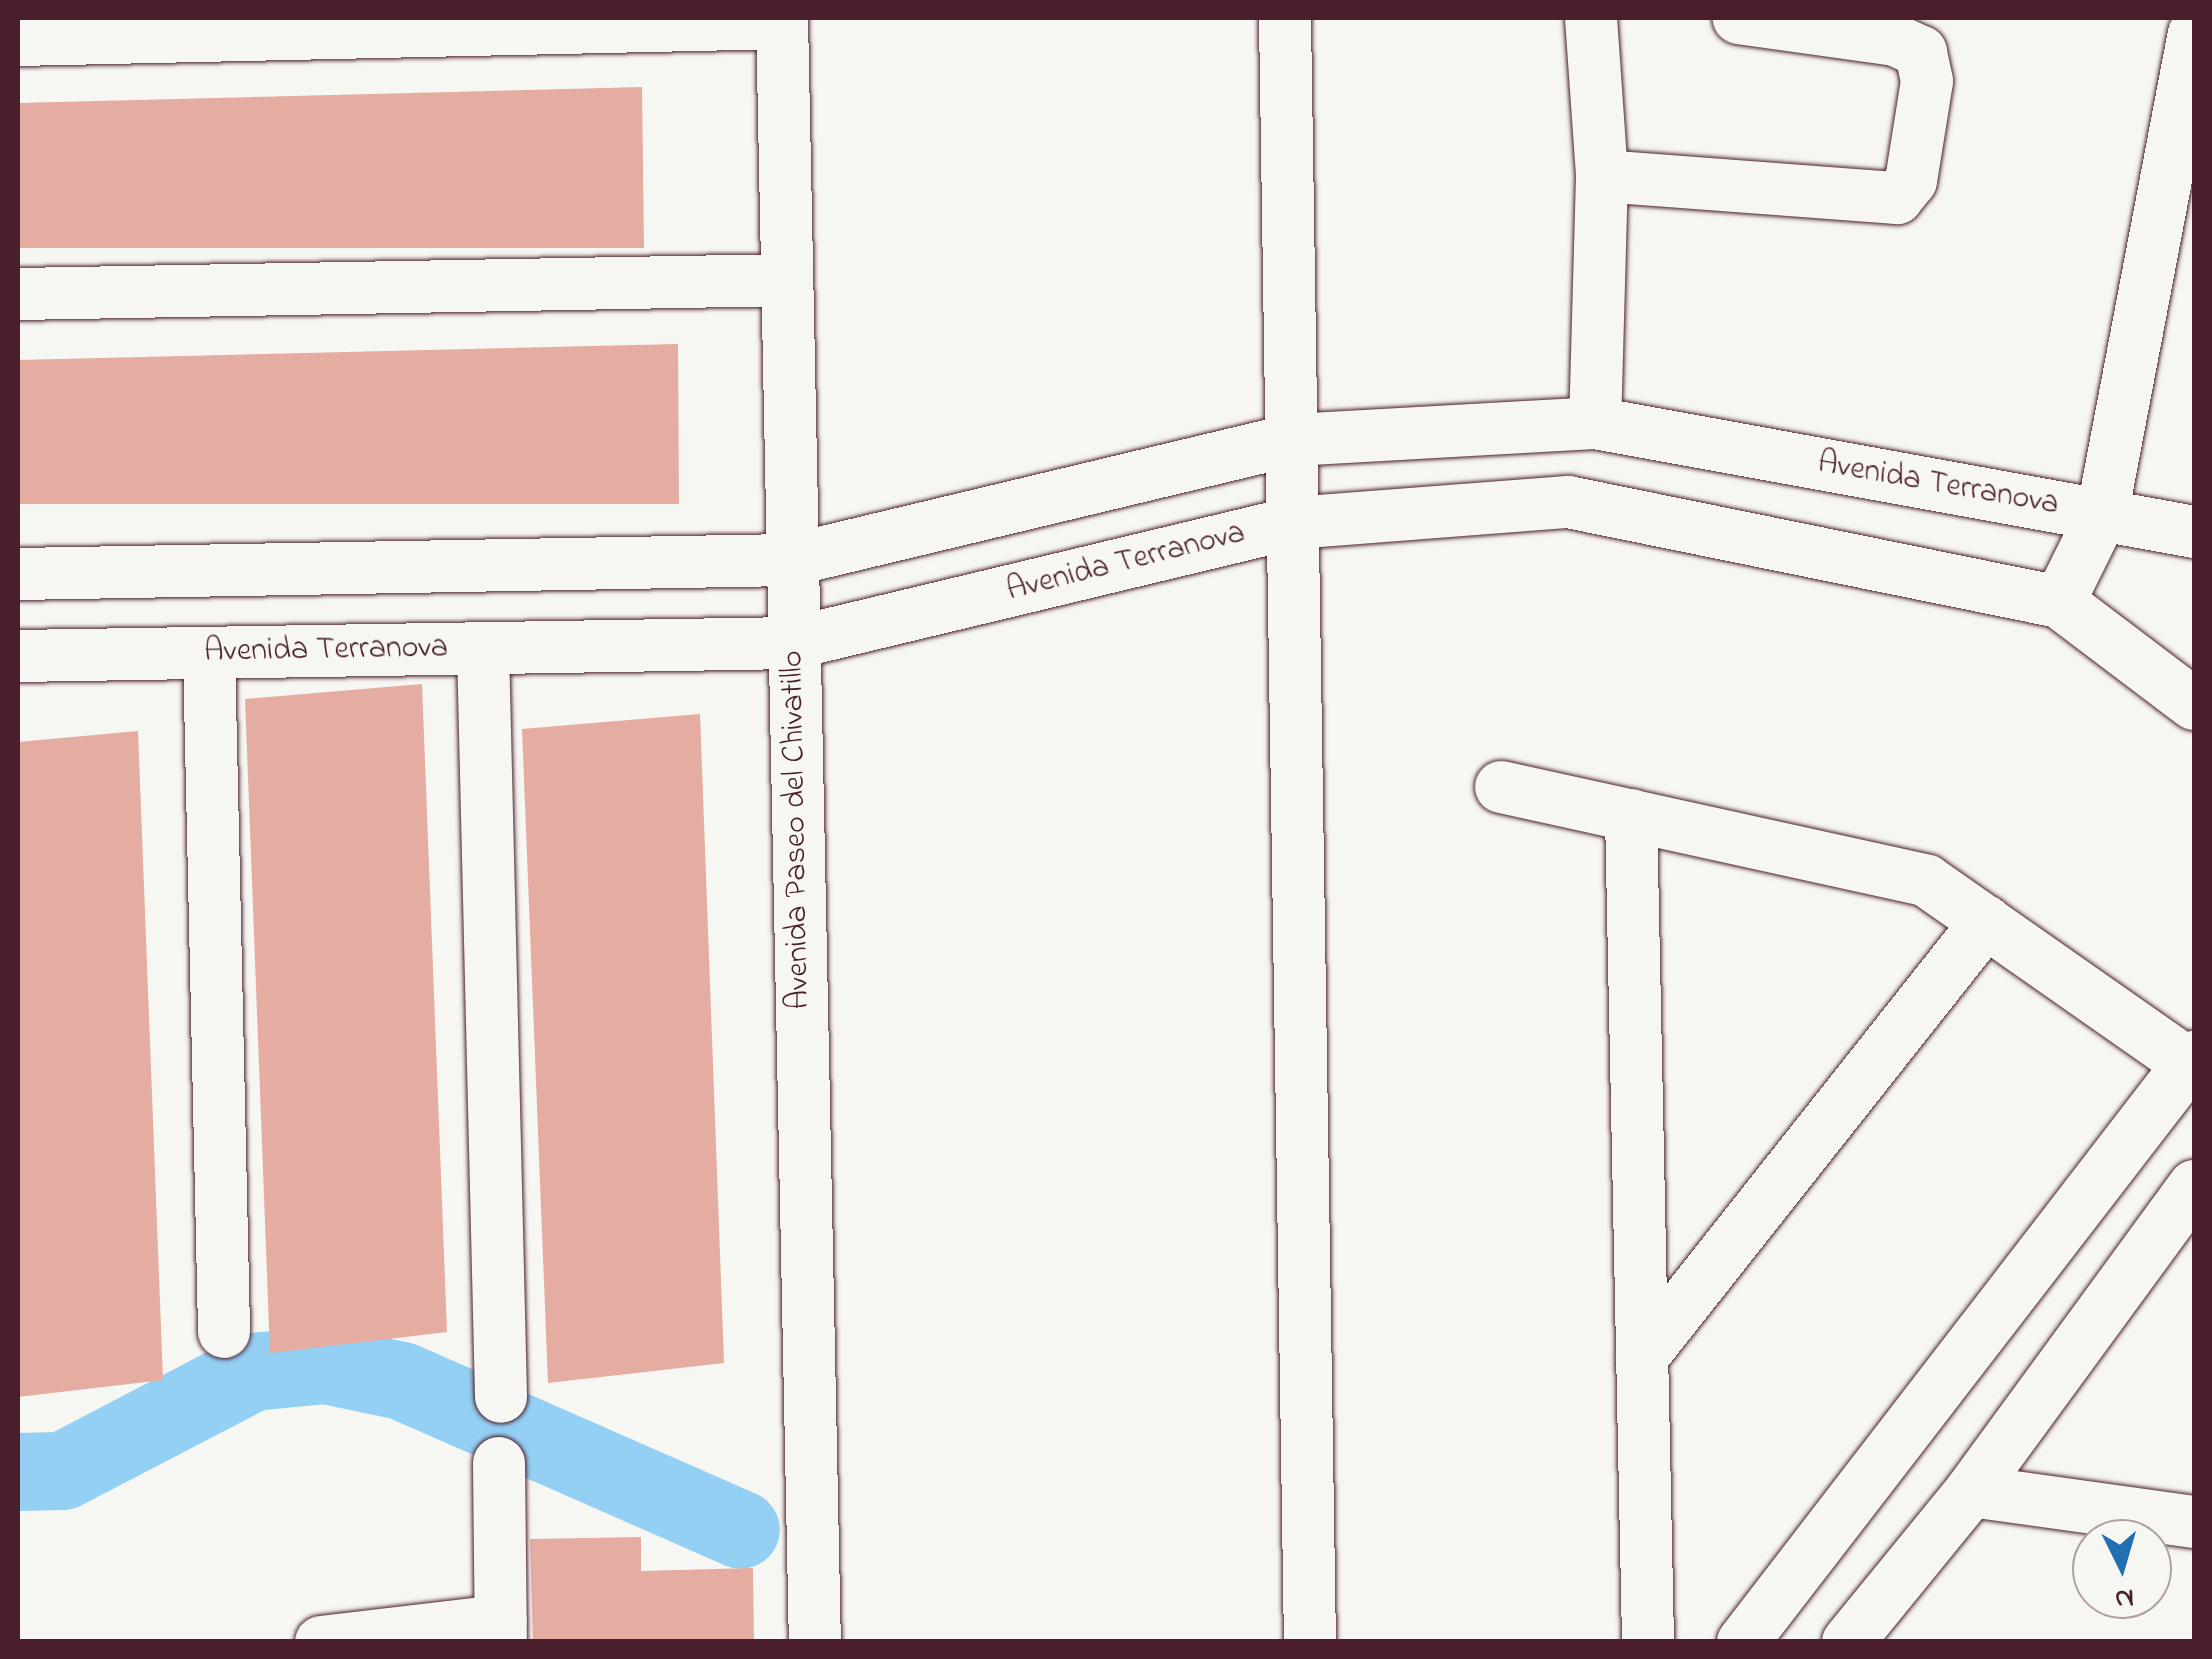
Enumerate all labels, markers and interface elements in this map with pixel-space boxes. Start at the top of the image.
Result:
street label: Avenida Terranova [1815,445,2061,525]
street label: Avenida Terranova [1003,515,1249,611]
street label: Avenida Terranova [204,630,448,672]
street label: Avenida Paseo del Chivatillo [775,650,819,1010]
north arrow [2072,1519,2172,1619]
text: N [2113,1576,2136,1619]

